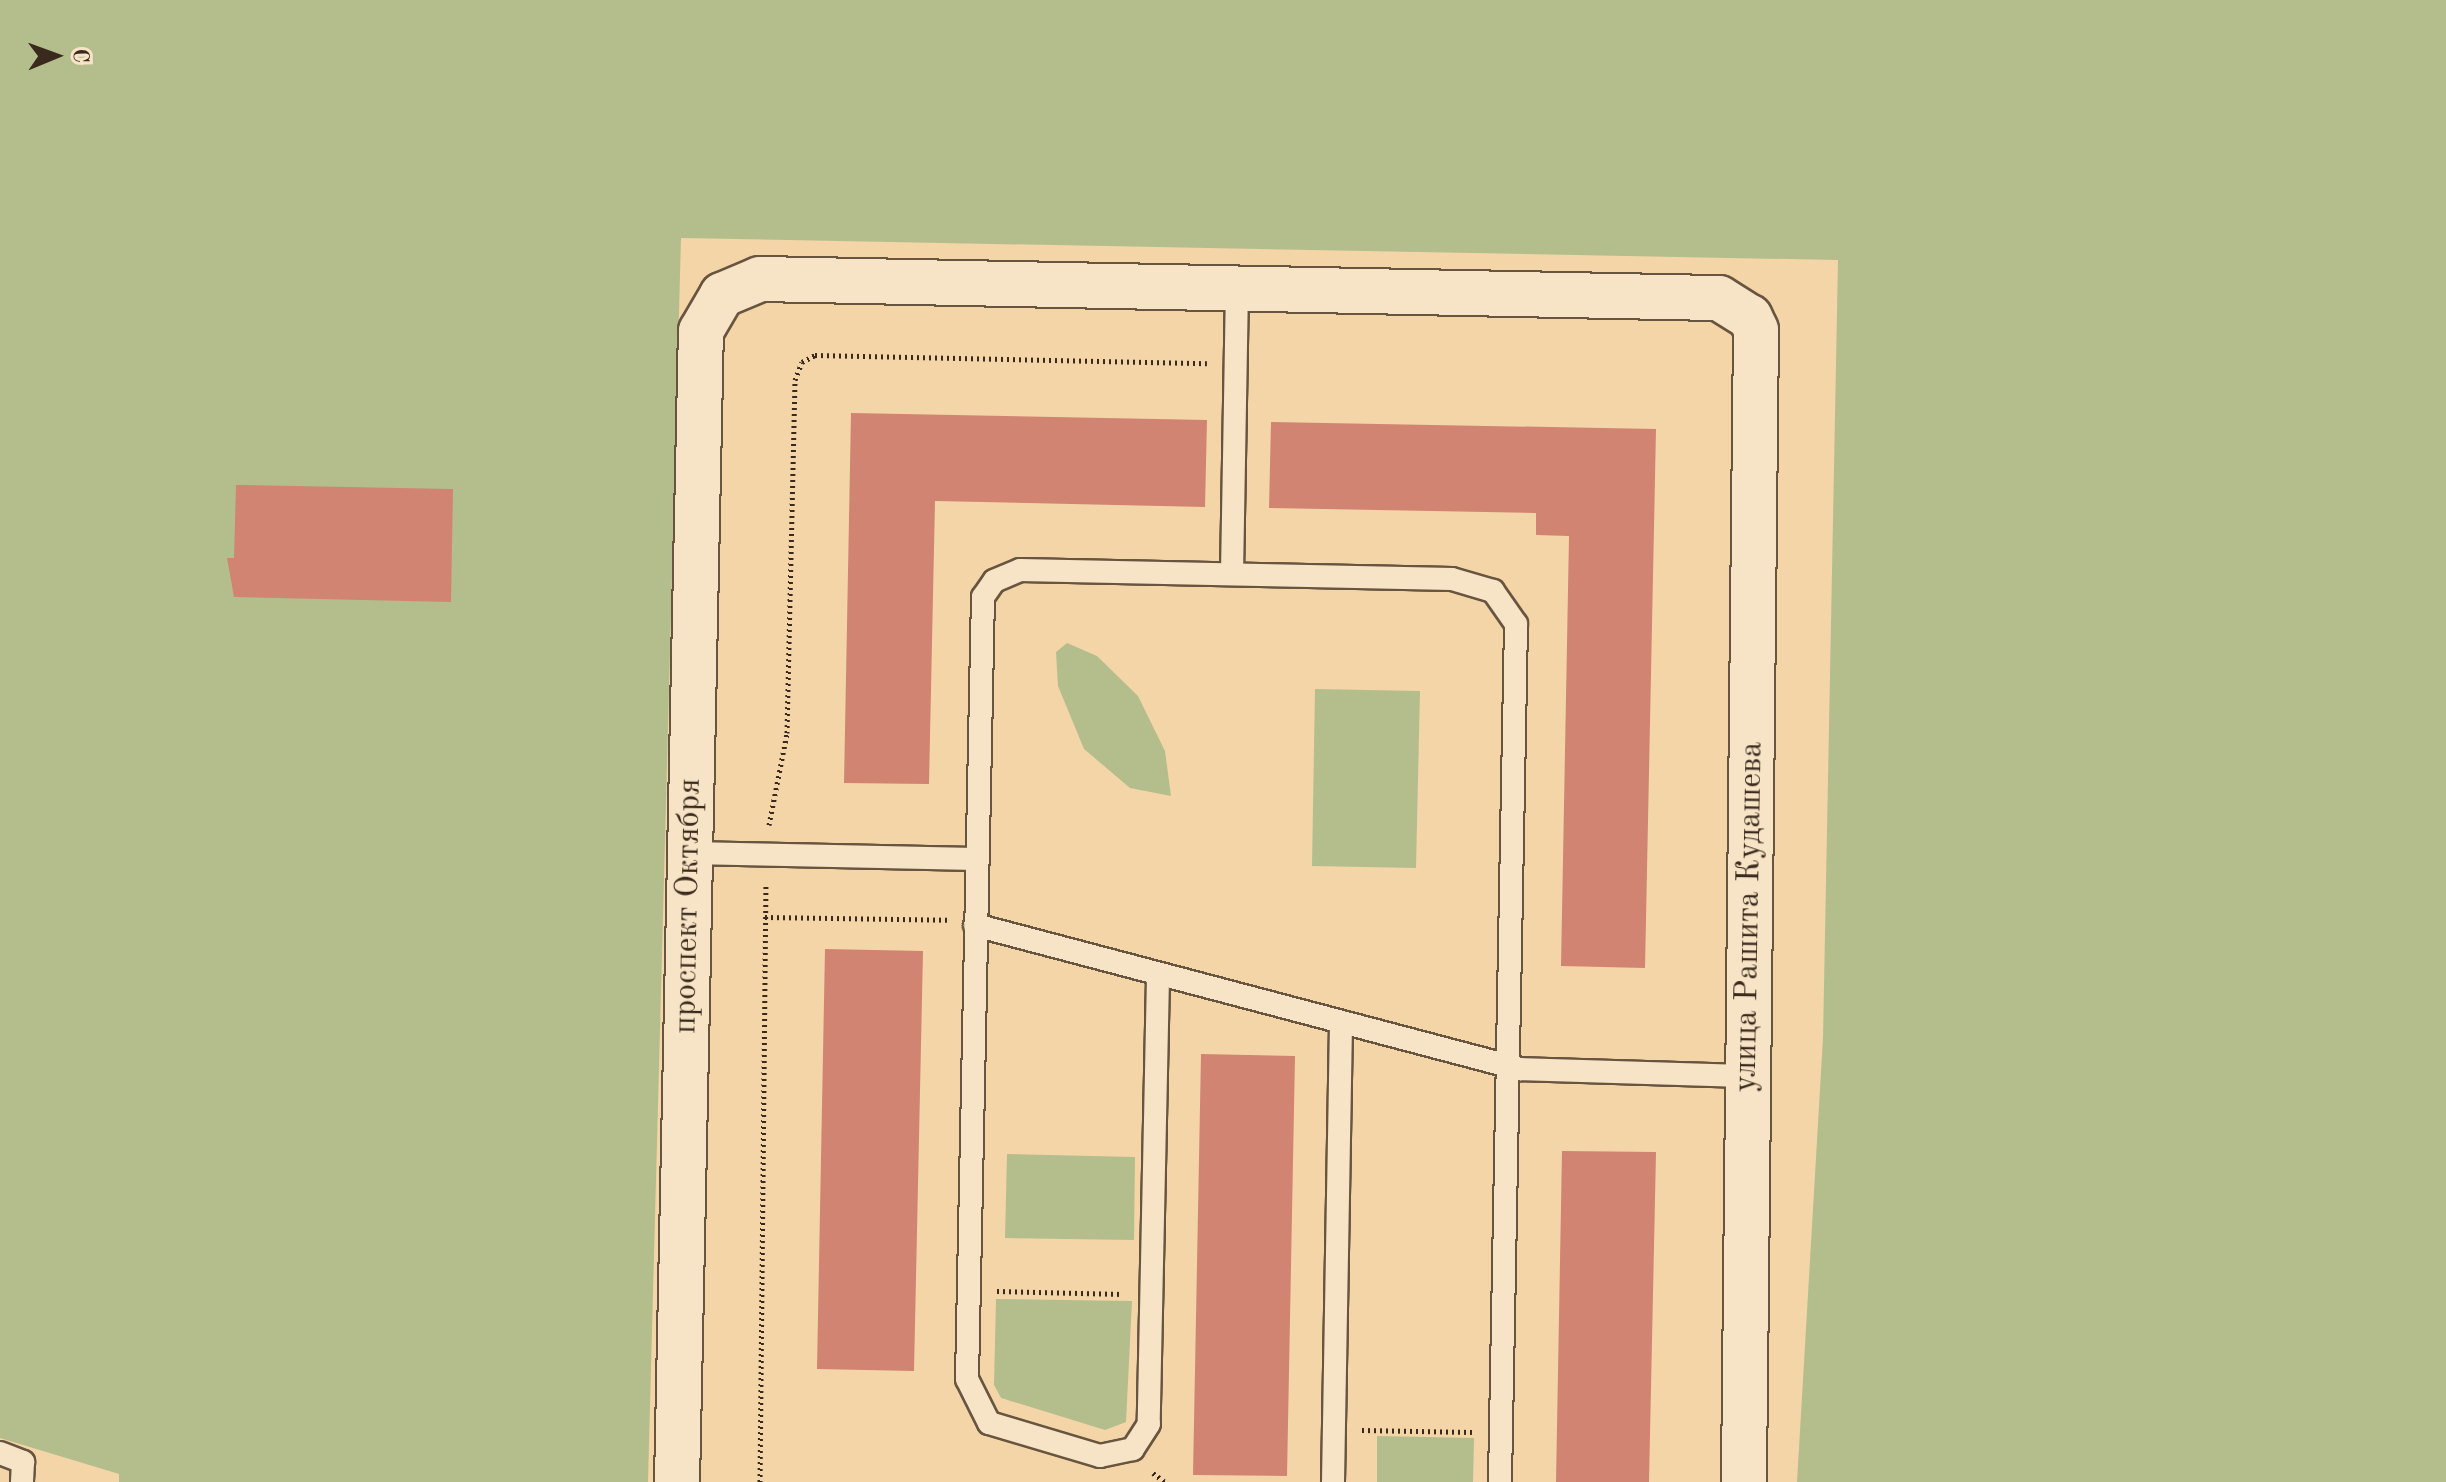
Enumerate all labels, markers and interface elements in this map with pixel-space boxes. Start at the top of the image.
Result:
north arrow [16,16,96,96]
text: С [69,48,91,63]
street label: улица Рашита Кудашева [1728,741,1772,1093]
street label: проспект Октября [668,778,710,1034]

